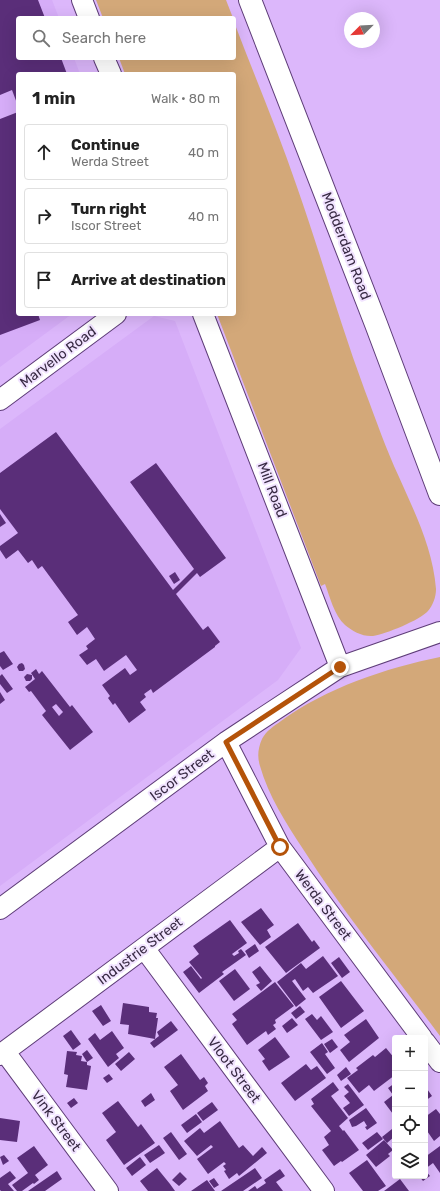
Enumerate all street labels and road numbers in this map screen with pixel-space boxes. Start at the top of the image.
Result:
street label: Modderdam Road [318,190,374,302]
street label: Marvello Road [17,323,99,391]
street label: Mill Road [254,460,290,520]
street label: Iscor Street [147,745,218,805]
street label: Werda Street [291,866,355,944]
street label: Industrie Street [94,913,186,989]
street label: Vloot Street [204,1034,265,1107]
street label: Vink Street [28,1087,85,1155]

